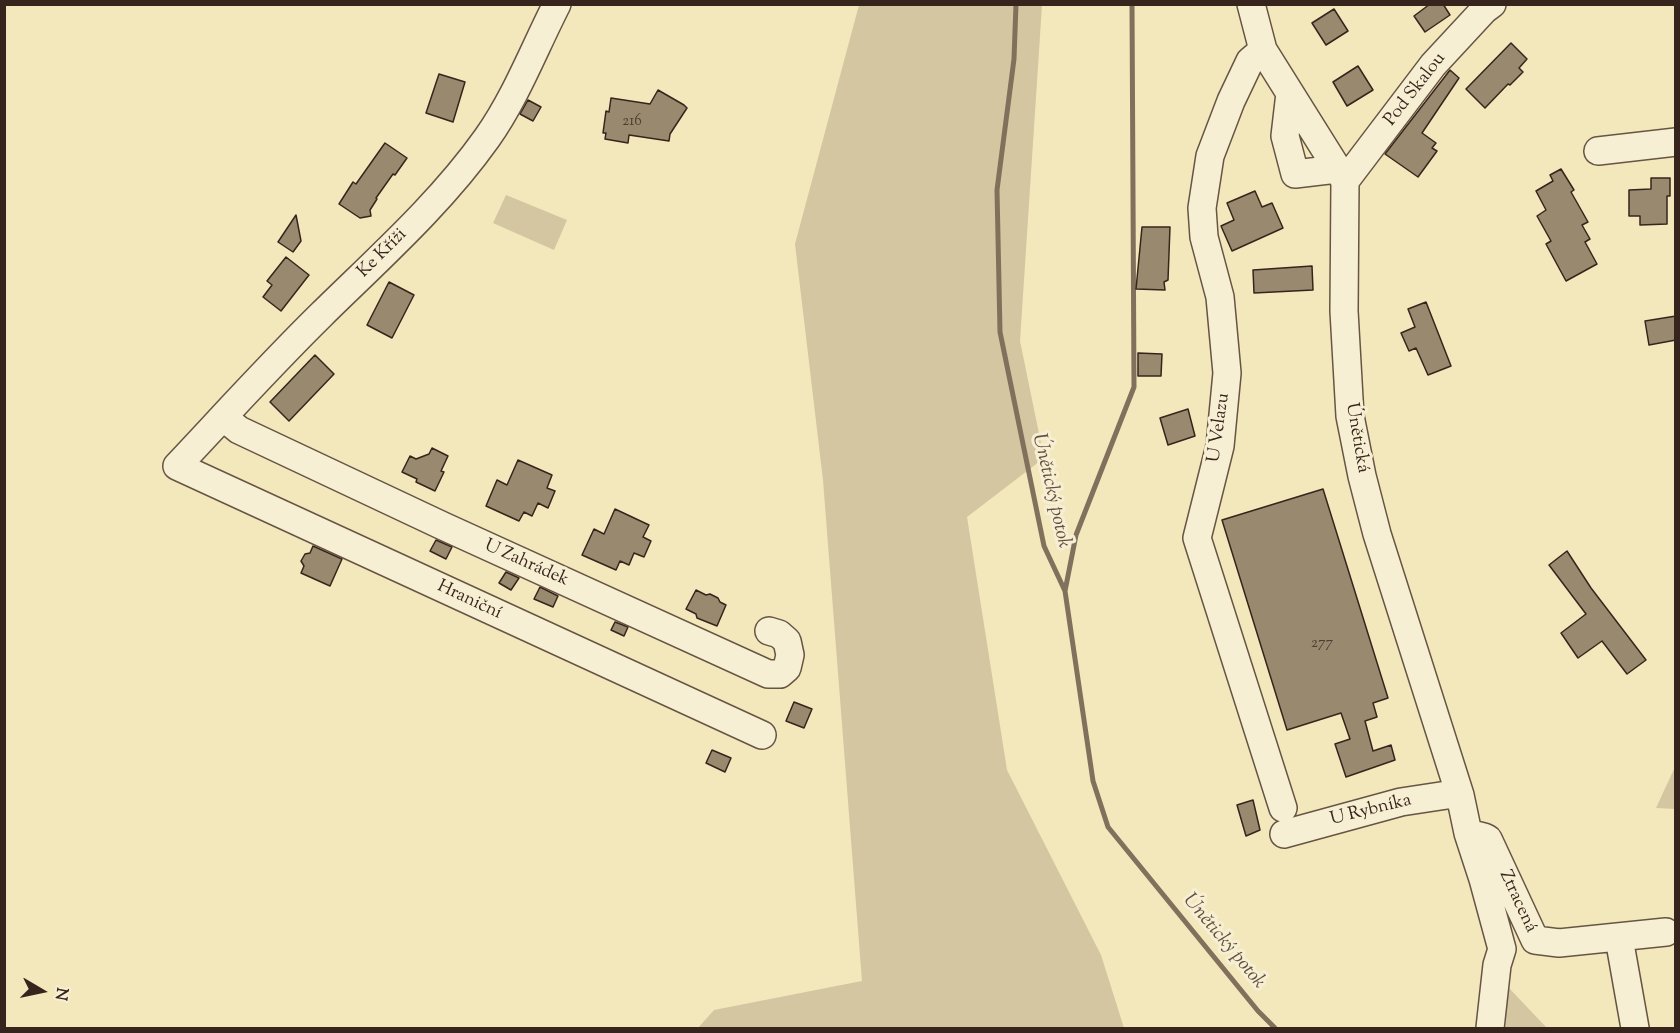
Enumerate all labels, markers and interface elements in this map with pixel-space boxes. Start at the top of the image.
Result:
street label: Pod Skalou [1381,49,1451,131]
house number: 216 [622,113,642,131]
street label: Ke Kříži [354,225,412,283]
street label: U Velazu [1204,392,1236,464]
street label: Únětická [1339,401,1373,475]
water label: Únětický potok [1025,431,1075,551]
street label: U Zahrádek [480,536,572,592]
street label: Hraniční [433,577,505,625]
house number: 277 [1311,635,1333,653]
street label: U Rybníka [1328,790,1414,832]
street label: Ztracená [1493,867,1541,937]
water label: Únětický potok [1176,890,1270,994]
north arrow [12,961,72,1021]
text: N [48,986,73,1002]

